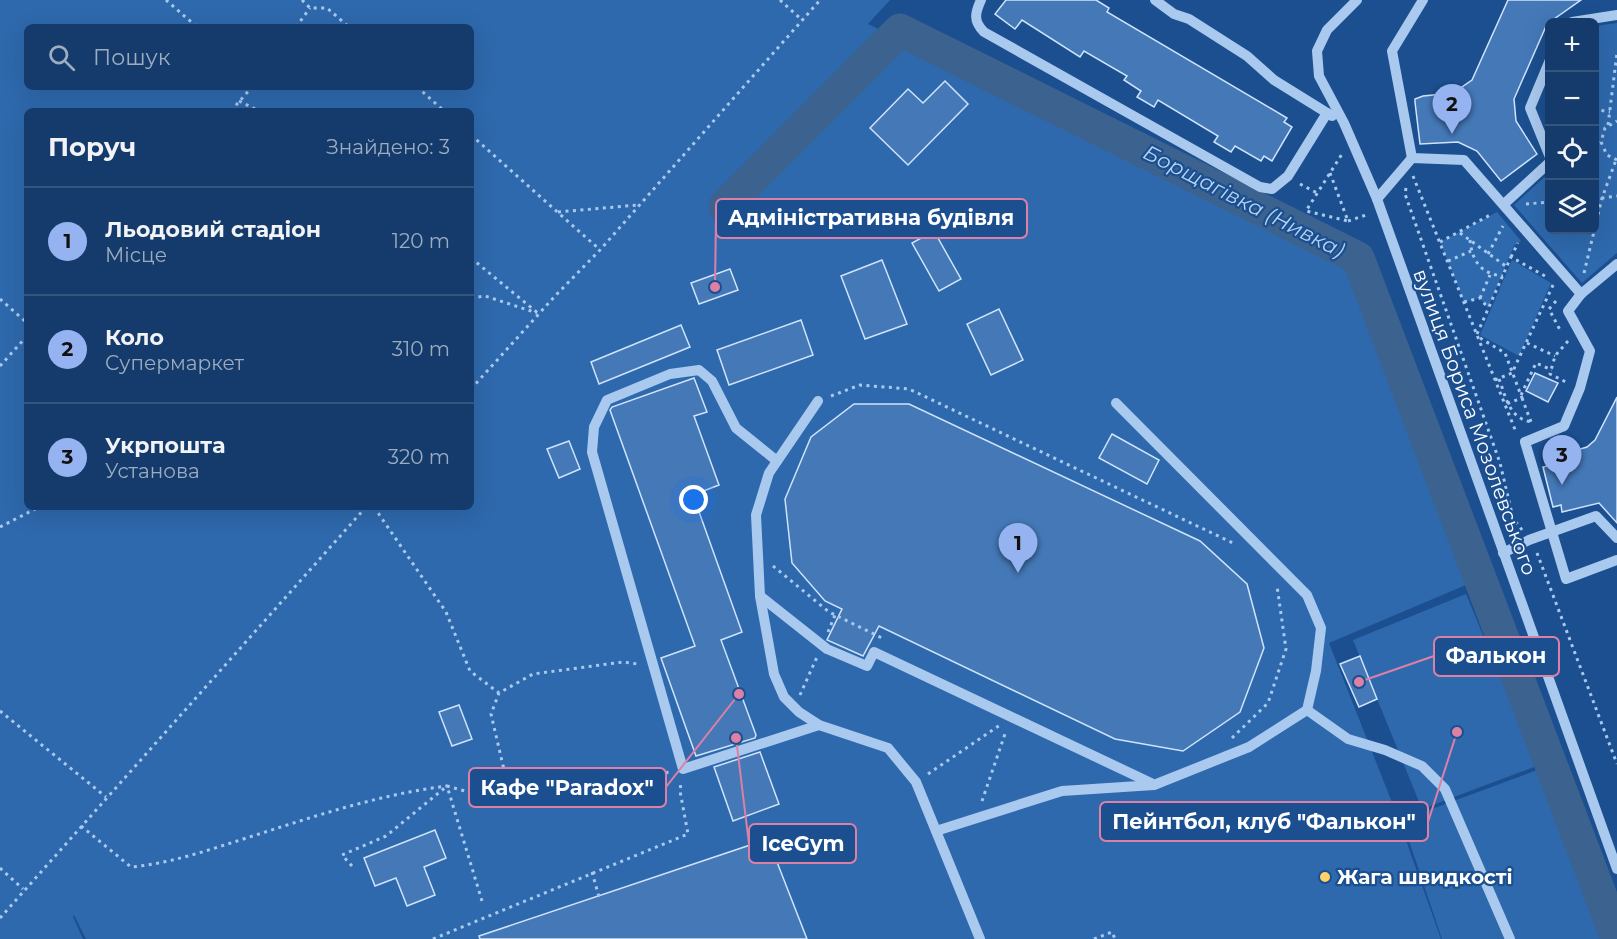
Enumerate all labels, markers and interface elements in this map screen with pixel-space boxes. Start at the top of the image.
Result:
map controls [1545,18,1599,234]
button: + [1545,18,1599,72]
search box [24,24,474,90]
icon: search [45,41,78,74]
text: Пошук [93,44,171,71]
button: − [1545,72,1599,126]
pin: 2 [1432,84,1472,134]
button: locate [1545,126,1599,180]
text: Поруч [48,131,136,163]
text: Знайдено: 3 [326,135,450,159]
water label: Борщагівка (Нивка) [1139,139,1349,263]
button: layers [1545,180,1599,234]
callout: Адміністративна будівля [716,199,1027,238]
text: Адміністративна будівля [728,205,1014,230]
text: Льодовий стадіон [105,216,321,243]
text: 1 [64,229,71,253]
text: 120 m [392,229,450,253]
text: Місце [105,243,167,267]
street label: вулиця Бориса Мозолевського [1408,266,1542,578]
text: Коло [105,324,164,351]
text: 2 [62,337,73,361]
text: 310 m [392,337,450,361]
text: Супермаркет [105,351,244,375]
text: Укрпошта [105,432,225,459]
pin: 3 [1542,436,1582,485]
text: 3 [62,445,73,469]
text: 320 m [388,445,450,469]
text: Установа [105,459,200,483]
your location [679,485,708,514]
pin: 1 [998,524,1038,573]
callout: Фалькон [1434,637,1559,676]
text: Фалькон [1446,643,1546,668]
callout: Кафе "Paradox" [469,768,666,807]
text: Кафе "Paradox" [480,775,654,800]
callout: Пейнтбол, клуб "Фалькон" [1100,802,1428,841]
text: Пейнтбол, клуб "Фалькон" [1112,809,1416,834]
callout: IceGym [749,824,856,863]
text: IceGym [761,831,845,856]
place label: Жага швидкості [1337,865,1513,889]
marker: Жага швидкості [1318,870,1332,884]

